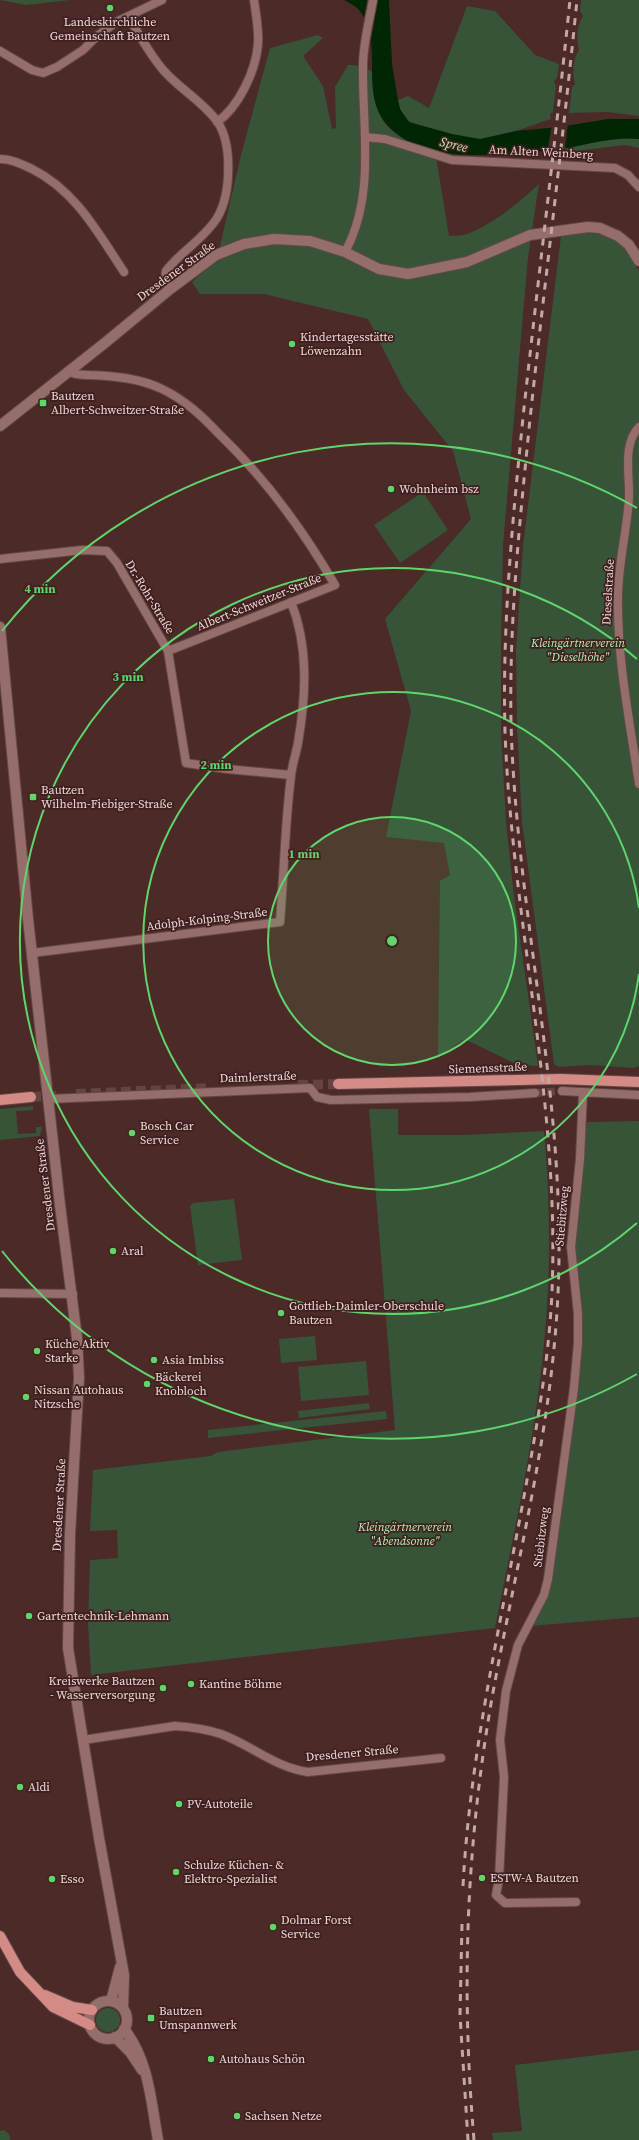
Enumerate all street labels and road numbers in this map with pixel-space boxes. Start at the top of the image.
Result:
street label: Am Alten Weinberg [488,141,594,163]
street label: Dresdener Straße [134,237,218,305]
street label: Dr.-Rohr-Straße [122,557,178,637]
street label: Dieselstraße [598,558,618,626]
street label: Albert-Schweitzer-Straße [194,570,324,634]
street label: Adolph-Kolping-Straße [146,904,268,934]
street label: Siemensstraße [448,1059,528,1077]
street label: Daimlerstraße [219,1068,297,1086]
street label: Dresdener Straße [31,1138,59,1232]
street label: Stiebitzweg [551,1185,573,1247]
street label: Dresdener Straße [49,1458,69,1552]
street label: Stiebitzweg [529,1506,553,1568]
street label: Dresdener Straße [305,1741,399,1765]

